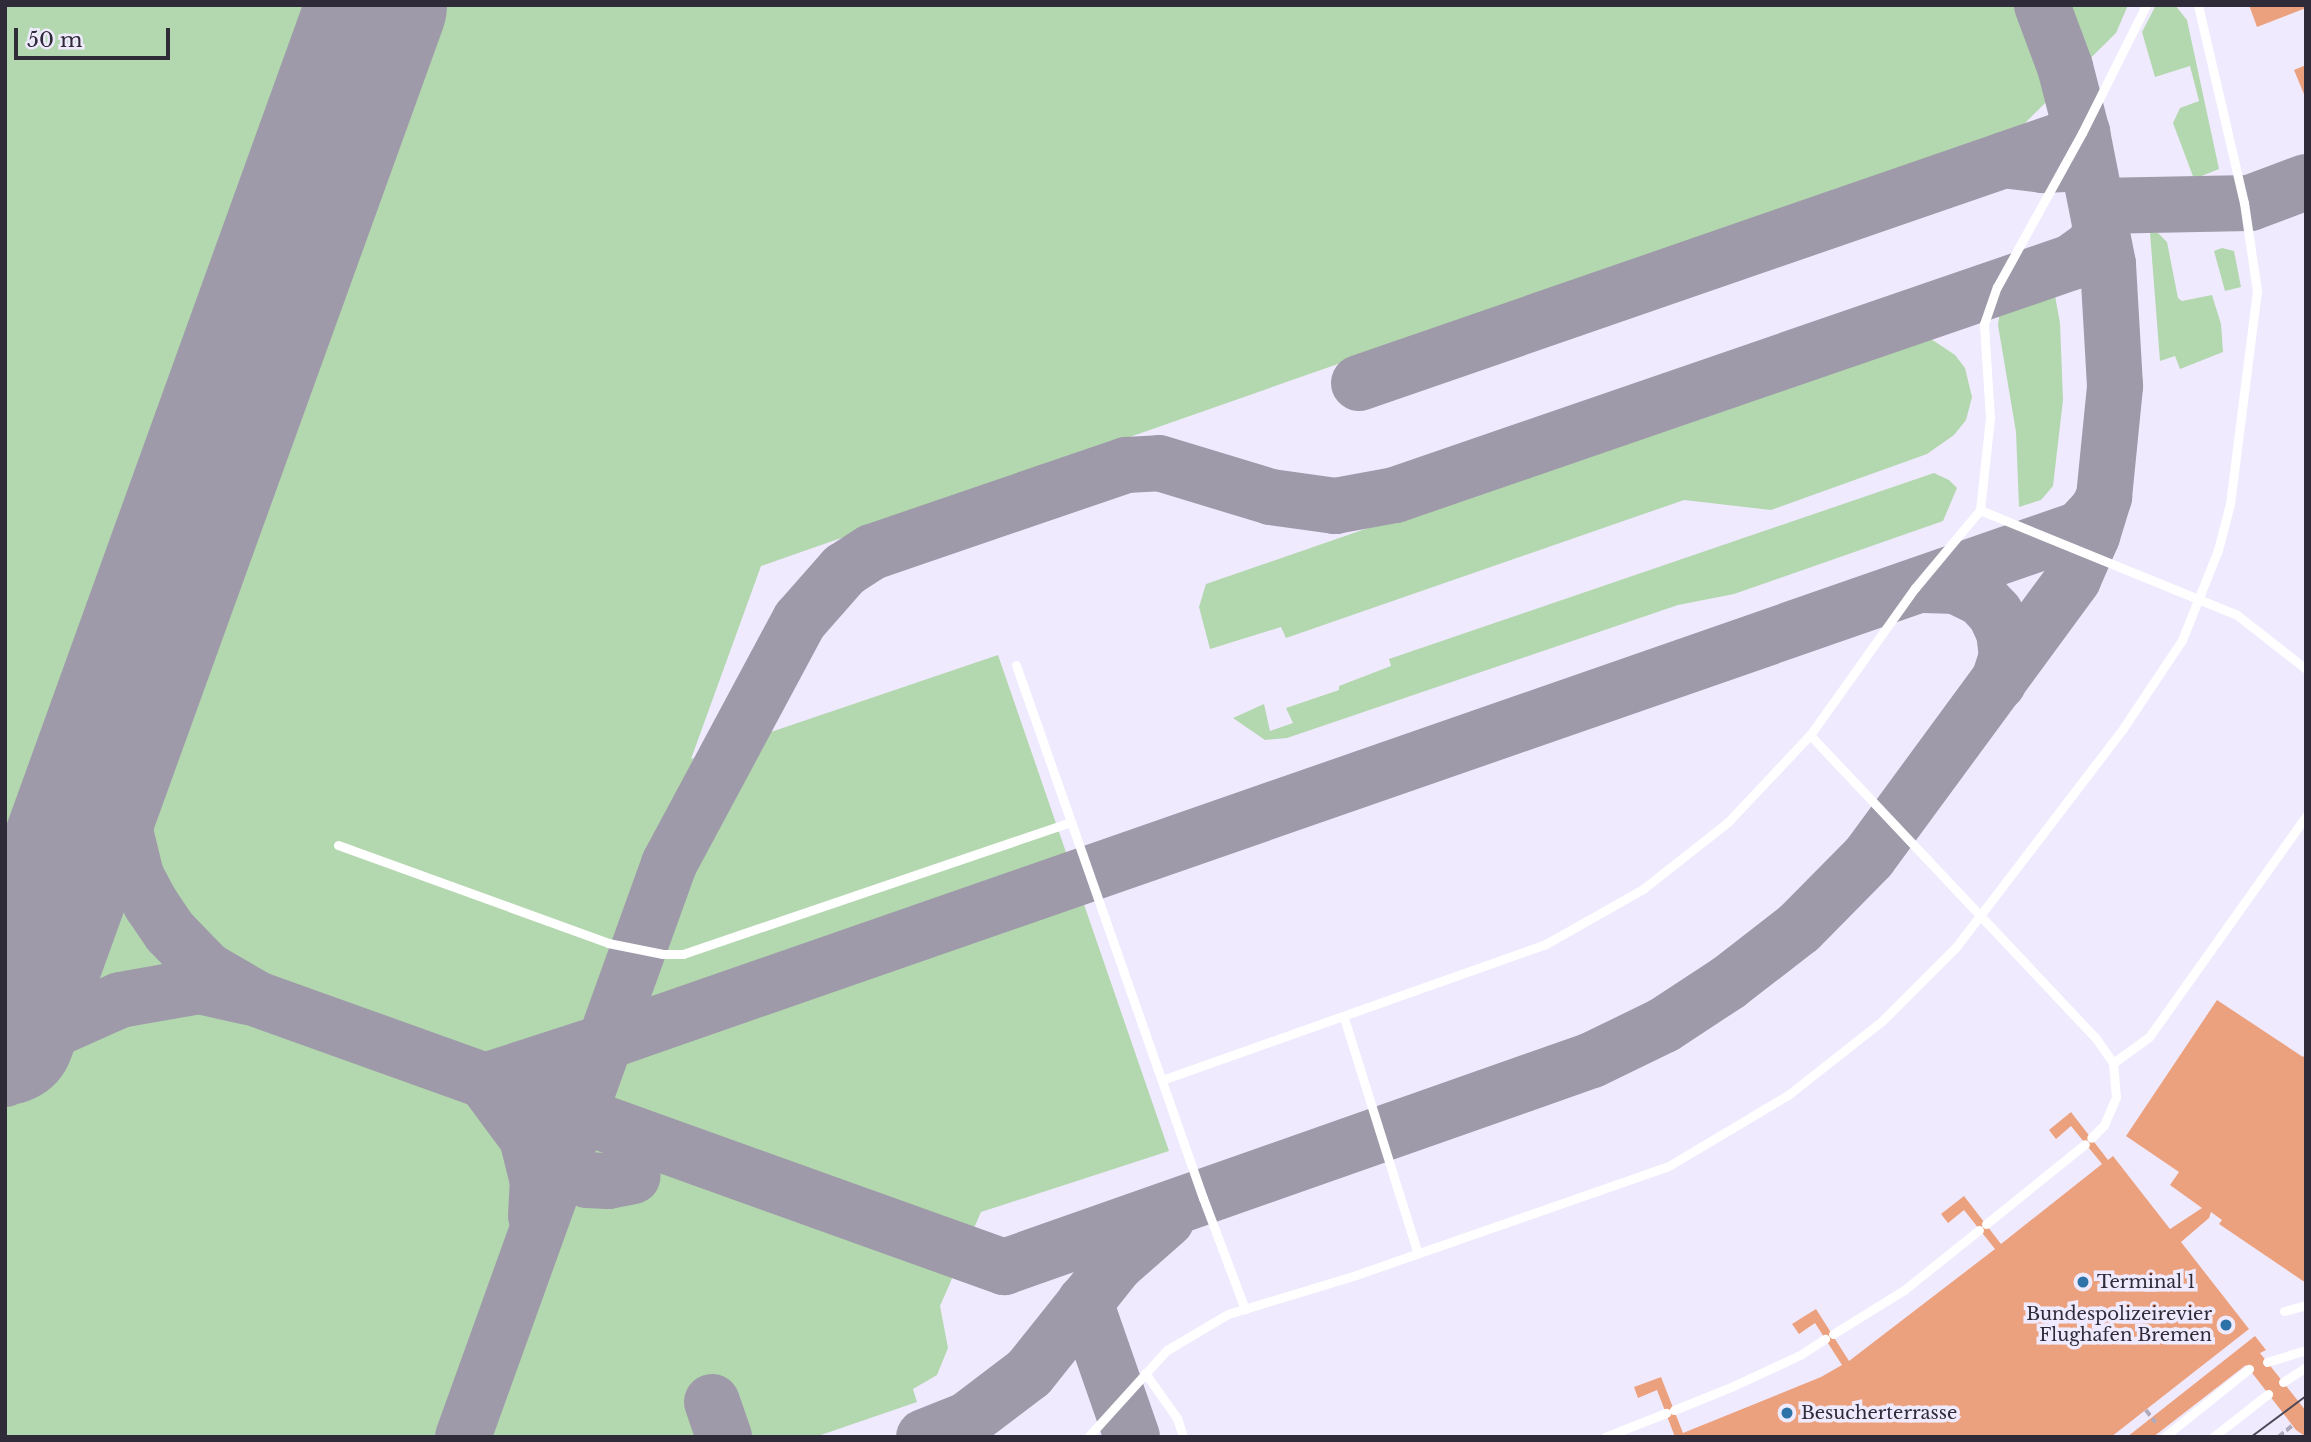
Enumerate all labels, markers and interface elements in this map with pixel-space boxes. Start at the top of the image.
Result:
scale bar [18,14,173,58]
text: 50 m [27,27,82,53]
place label: Terminal 1 [2097,1271,2195,1293]
marker: Terminal 1 [2075,1274,2091,1290]
place label: Bundespolizeirevier Flughafen Bremen [2026,1304,2212,1346]
marker: Bundespolizeirevier Flughafen Bremen [2218,1317,2234,1333]
place label: Besucherterrasse [1801,1402,1957,1424]
marker: Besucherterrasse [1779,1405,1795,1421]

